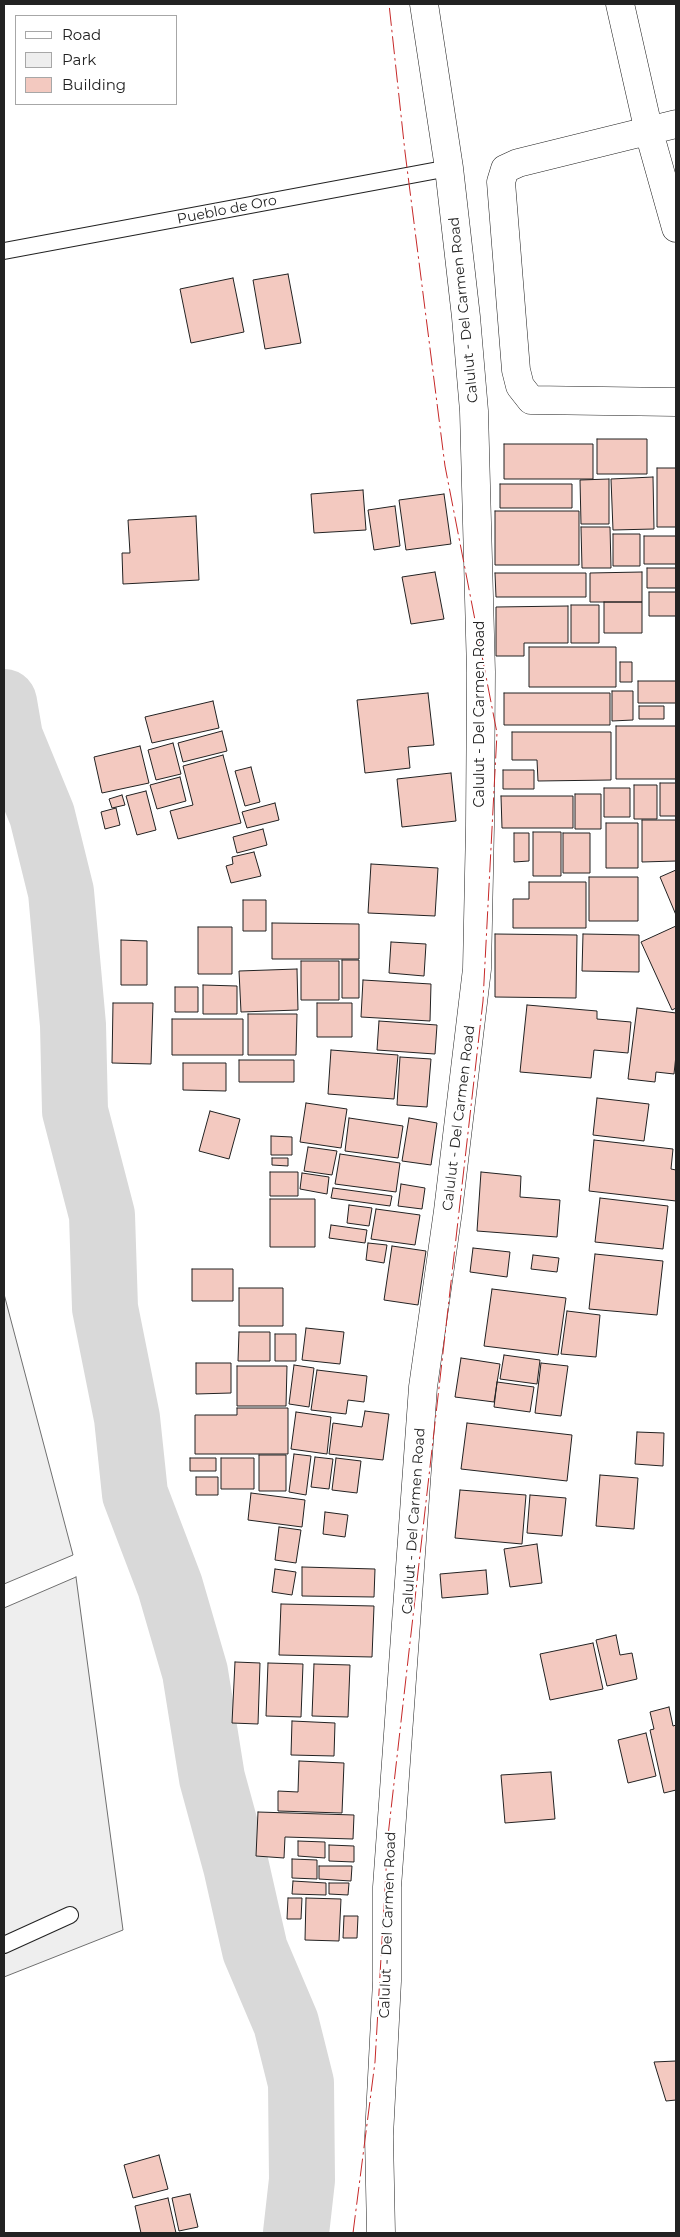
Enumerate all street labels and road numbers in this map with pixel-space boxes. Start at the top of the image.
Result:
street label: Pueblo de Oro [176,192,278,228]
street label: Calulut - Del Carmen Road [446,216,482,404]
street label: Calulut - Del Carmen Road [472,621,488,807]
street label: Calulut - Del Carmen Road [439,1024,479,1212]
street label: Calulut - Del Carmen Road [399,1427,429,1615]
street label: Calulut - Del Carmen Road [376,1831,400,2019]

